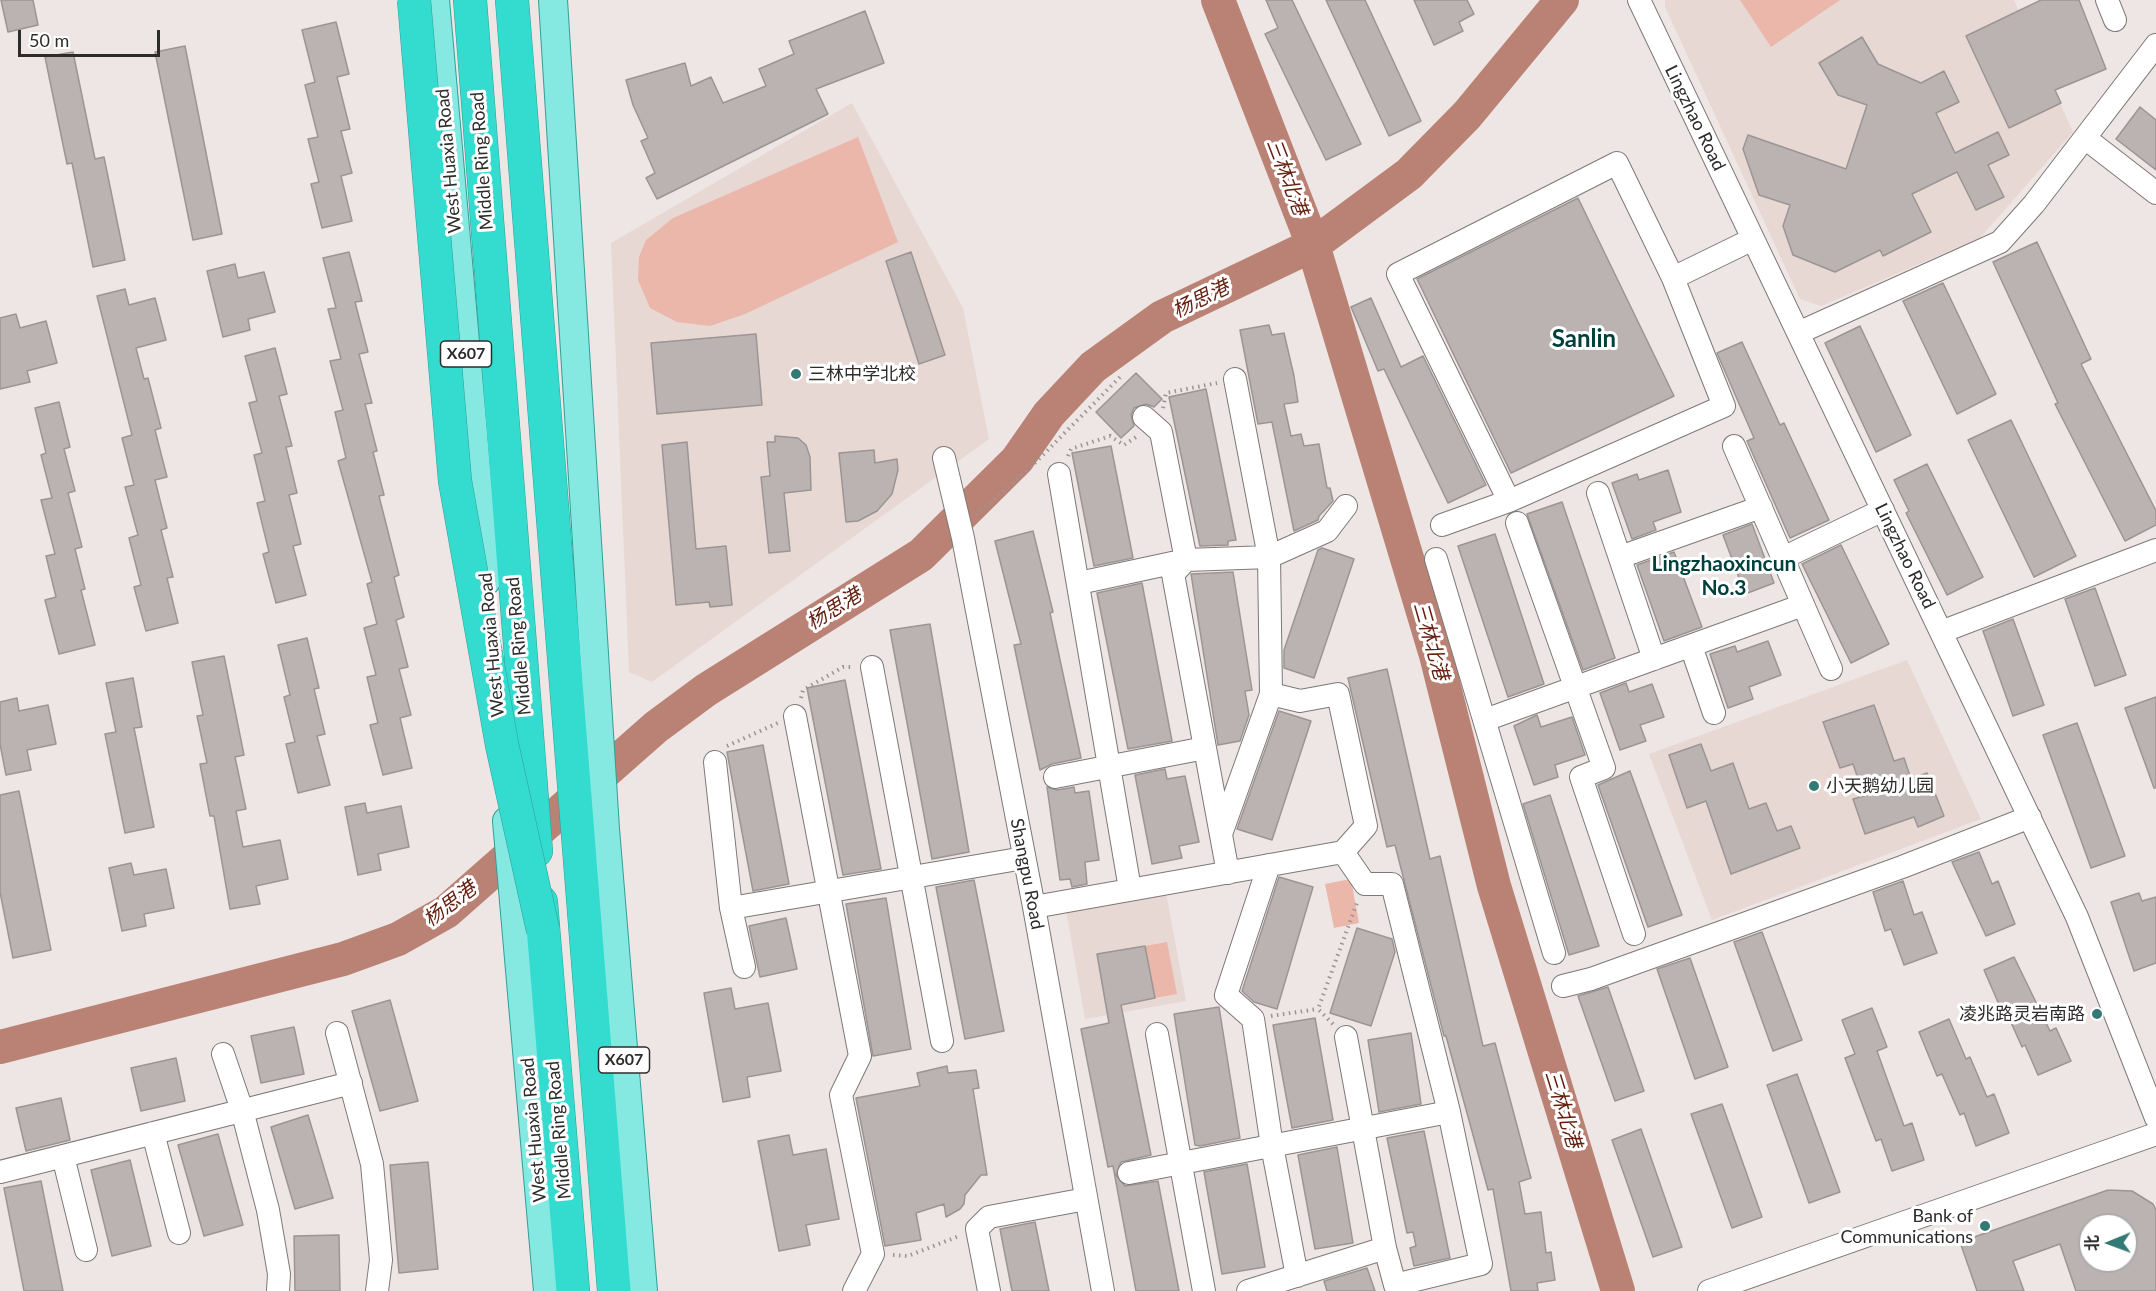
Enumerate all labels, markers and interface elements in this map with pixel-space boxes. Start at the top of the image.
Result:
scale bar [21,18,164,56]
text: 50 m [29,29,69,51]
street label: Lingzhao Road [1660,62,1730,174]
street label: West Huaxia Road [432,88,466,234]
street label: Middle Ring Road [466,91,498,231]
water label: 三林北港 [1261,135,1313,219]
water label: 杨思港 [1169,275,1233,323]
district label: Sanlin [1552,325,1616,353]
road number: X607 [440,341,492,367]
place label: 三林中学北校 [808,363,916,385]
marker: 三林中学北校 [789,367,803,381]
street label: Lingzhao Road [1870,500,1940,612]
district label: Lingzhaoxincun No.3 [1652,551,1796,601]
street label: West Huaxia Road [475,572,509,718]
street label: Middle Ring Road [502,576,536,716]
water label: 杨思港 [802,583,866,635]
water label: 三林北港 [1408,599,1454,683]
place label: 小天鹅幼儿园 [1826,775,1934,797]
marker: 小天鹅幼儿园 [1807,779,1821,793]
street label: Shangpu Road [1006,817,1048,931]
water label: 杨思港 [419,876,481,932]
place label: 凌兆路灵岩南路 [1959,1003,2085,1025]
marker: 凌兆路灵岩南路 [2090,1007,2104,1021]
road number: X607 [598,1047,650,1073]
street label: West Huaxia Road [517,1057,551,1203]
street label: Middle Ring Road [542,1060,576,1200]
water label: 三林北港 [1540,1067,1586,1151]
place label: Bank of Communications [1840,1205,1973,1248]
north arrow [2078,1213,2138,1273]
marker: Bank of Communications [1978,1219,1992,1233]
text: 北 [2082,1235,2101,1251]

